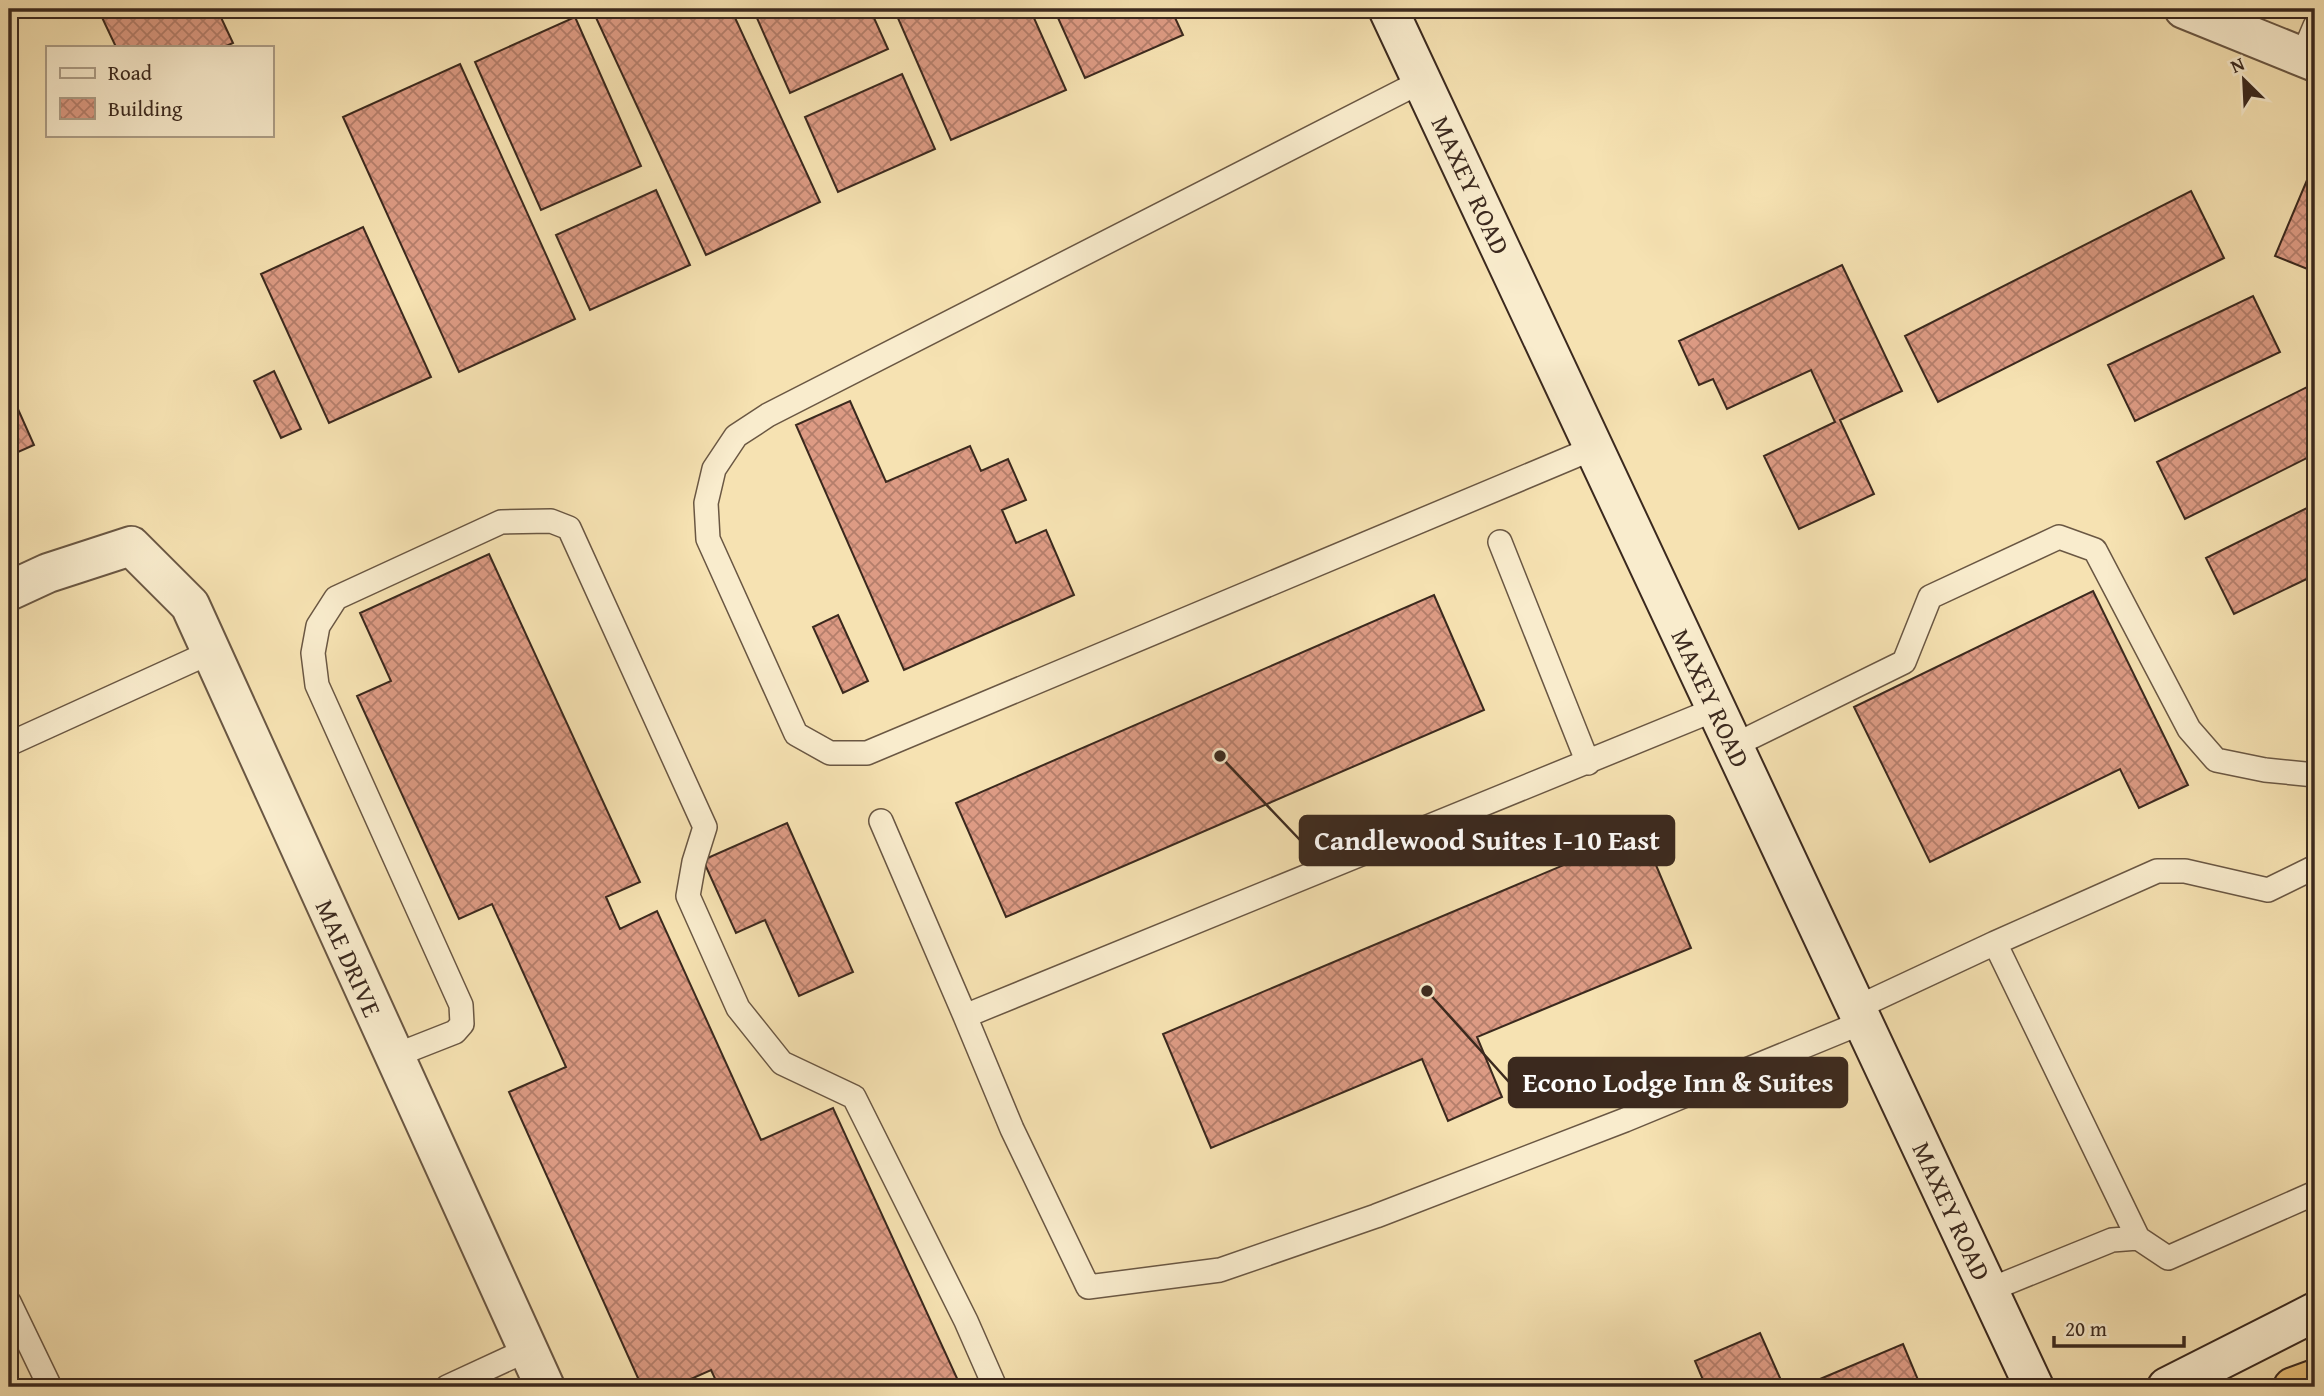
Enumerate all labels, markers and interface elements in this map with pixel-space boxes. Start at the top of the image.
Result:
legend [46,46,273,136]
north arrow [2208,46,2278,116]
text: N [2226,49,2249,80]
text: Road [108,57,153,88]
text: Building [108,93,183,124]
street label: MAXEY ROAD [1422,109,1520,261]
street label: MAXEY ROAD [1662,622,1760,774]
callout: Candlewood Suites I-10 East [1300,816,1674,865]
text: Candlewood Suites I-10 East [1314,819,1660,860]
street label: MAE DRIVE [306,893,392,1023]
callout: Econo Lodge Inn & Suites [1509,1058,1847,1107]
text: Econo Lodge Inn & Suites [1523,1061,1833,1102]
street label: MAXEY ROAD [1903,1135,2001,1287]
scale bar [2054,1305,2184,1349]
text: 20 m [2065,1313,2107,1344]

